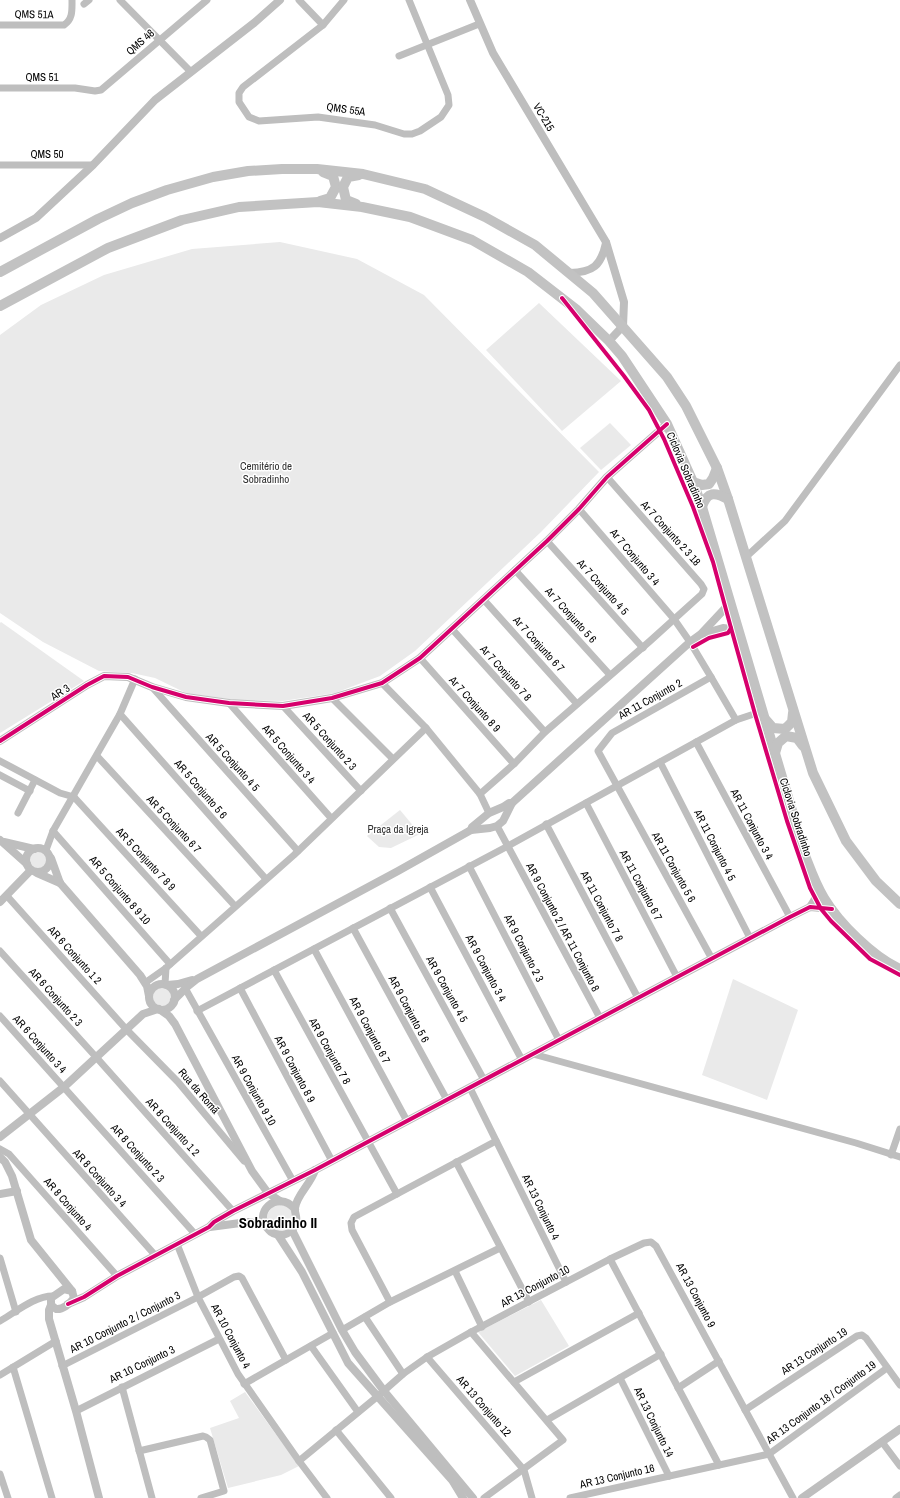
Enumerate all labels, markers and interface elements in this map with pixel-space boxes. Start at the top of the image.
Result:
street label: QMS 51A [14,7,55,21]
street label: QMS 48 [123,26,157,58]
street label: QMS 51 [25,70,59,84]
street label: QMS 55A [326,99,367,119]
street label: VC-215 [530,100,558,134]
street label: QMS 50 [30,147,64,161]
street label: Ciclovia Sobradinho [664,430,708,510]
park label: Cemitério de Sobradinho [240,459,292,486]
street label: Ar 7 Conjunto 2 3 18 [637,497,704,568]
street label: Ar 7 Conjunto 3 4 [606,525,663,588]
street label: Ar 7 Conjunto 4 5 [574,555,632,618]
street label: Ar 7 Conjunto 5 6 [542,583,600,646]
street label: Ar 7 Conjunto 6 7 [510,612,568,675]
street label: Ar 7 Conjunto 7 8 [477,641,535,704]
street label: Ar 7 Conjunto 8 9 [446,672,504,735]
street label: AR 11 Conjunto 2 [615,676,684,723]
street label: AR 3 [47,681,72,704]
street label: AR 5 Conjunto 2 3 [299,708,360,773]
street label: AR 5 Conjunto 3 4 [259,721,318,786]
street label: AR 5 Conjunto 4 5 [202,729,263,794]
street label: AR 5 Conjunto 5 6 [171,756,230,821]
street label: Ciclovia Sobradinho [777,776,815,858]
street label: AR 11 Conjunto 3 4 [727,785,777,862]
street label: AR 5 Conjunto 6 7 [143,792,204,856]
street label: AR 11 Conjunto 4 5 [691,806,739,883]
park label: Praça da Igreja [367,822,429,836]
street label: AR 5 Conjunto 7 8 9 [112,824,179,893]
street label: AR 11 Conjunto 5 6 [648,829,699,905]
street label: AR 11 Conjunto 6 7 [616,846,666,923]
street label: AR 5 Conjunto 8 9 10 [86,852,154,927]
street label: AR 9 Conjunto 2 / AR 11 Conjunto 8 [523,859,603,994]
street label: AR 11 Conjunto 7 8 [577,867,627,944]
street label: AR 9 Conjunto 2 3 [501,911,547,984]
street label: AR 6 Conjunto 1 2 [44,922,105,987]
street label: AR 9 Conjunto 3 4 [462,931,509,1004]
street label: AR 9 Conjunto 4 5 [423,952,471,1025]
street label: AR 6 Conjunto 2 3 [25,964,86,1029]
street label: AR 9 Conjunto 5 6 [385,972,432,1045]
street label: AR 9 Conjunto 6 7 [346,993,393,1066]
street label: AR 6 Conjunto 3 4 [9,1011,70,1076]
street label: AR 9 Conjunto 7 8 [306,1014,354,1087]
street label: AR 9 Conjunto 8 9 [271,1032,318,1105]
street label: AR 9 Conjunto 9 10 [228,1051,279,1128]
street label: Rua da Romã [175,1065,223,1117]
street label: AR 8 Conjunto 1 2 [142,1094,203,1159]
street label: AR 8 Conjunto 2 3 [107,1120,168,1185]
street label: AR 8 Conjunto 3 4 [69,1145,130,1210]
street label: AR 13 Conjunto 4 [519,1171,563,1242]
street label: AR 8 Conjunto 4 [40,1174,95,1234]
district label: Sobradinho II [239,1212,317,1233]
street label: AR 13 Conjunto 9 [673,1259,719,1330]
street label: AR 13 Conjunto 10 [497,1262,572,1311]
street label: AR 10 Conjunto 2 / Conjunto 3 [66,1288,183,1356]
street label: AR 10 Conjunto 4 [208,1300,254,1371]
street label: AR 13 Conjunto 19 [777,1324,850,1378]
street label: AR 10 Conjunto 3 [106,1342,177,1386]
street label: AR 13 Conjunto 18 / Conjunto 19 [763,1357,879,1447]
street label: AR 13 Conjunto 12 [453,1372,514,1439]
street label: AR 13 Conjunto 14 [631,1384,677,1459]
street label: AR 13 Conjunto 16 [577,1461,656,1492]

